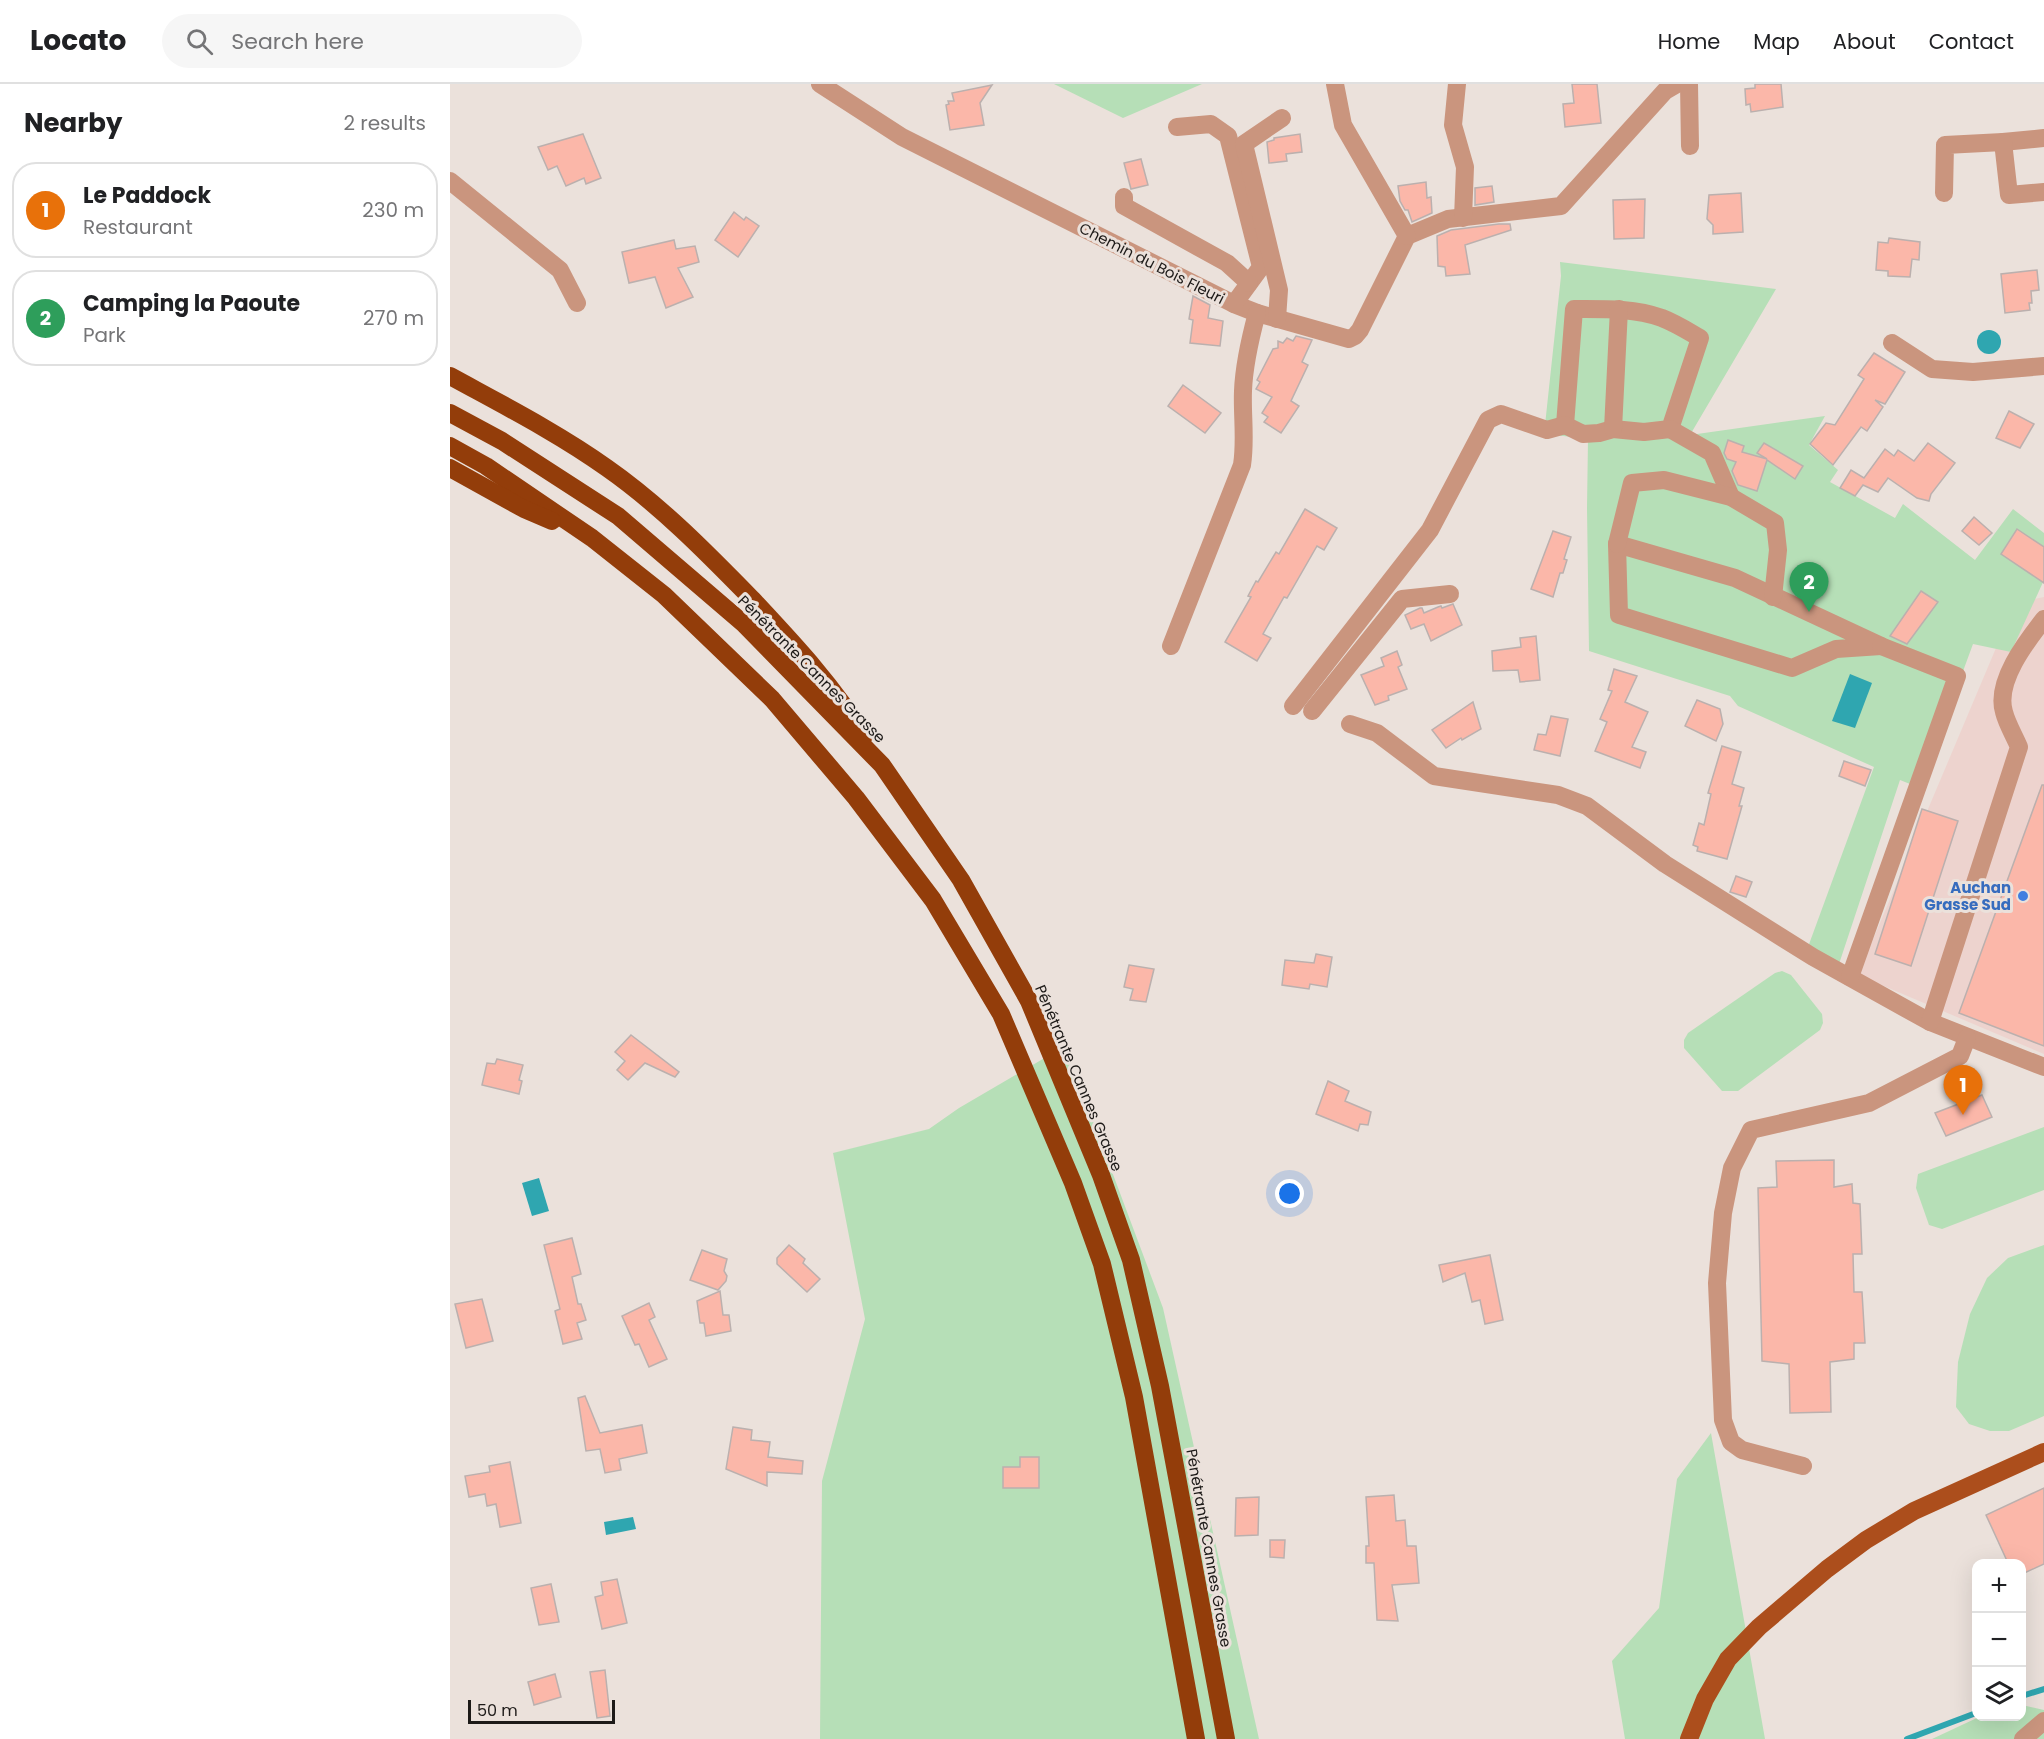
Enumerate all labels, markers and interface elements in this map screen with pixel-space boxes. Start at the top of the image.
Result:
search box [162,14,582,68]
text: Locato [30,21,126,60]
icon: search [183,25,216,58]
text: Search here [231,26,364,57]
text: Home [1658,27,1720,56]
text: Map [1753,27,1800,56]
text: About [1833,27,1896,56]
text: Contact [1929,27,2014,56]
text: Nearby [24,105,122,141]
text: 2 results [343,109,426,137]
text: Le Paddock [83,180,211,211]
text: 1 [42,196,49,224]
text: 230 m [362,196,424,224]
text: Restaurant [83,213,193,241]
street label: Chemin du Bois Fleuri [1076,217,1228,309]
text: Camping la Paoute [83,288,300,319]
text: 2 [40,304,51,332]
text: 270 m [363,304,424,332]
text: Park [83,321,126,349]
pin: 2 [1790,562,1828,612]
street label: Pénétrante Cannes Grasse [734,591,890,747]
place label: Auchan Grasse Sud [1924,877,2011,915]
marker: Auchan Grasse Sud [2016,889,2030,903]
street label: Pénétrante Cannes Grasse [1030,981,1128,1175]
pin: 1 [1944,1066,1982,1115]
your location [1275,1179,1304,1208]
street label: Pénétrante Cannes Grasse [1181,1447,1237,1649]
map controls [1972,1559,2026,1721]
button: + [1972,1559,2026,1613]
button: − [1972,1613,2026,1667]
button: layers [1972,1667,2026,1721]
scale bar [468,1697,615,1724]
text: 50 m [477,1699,518,1722]

